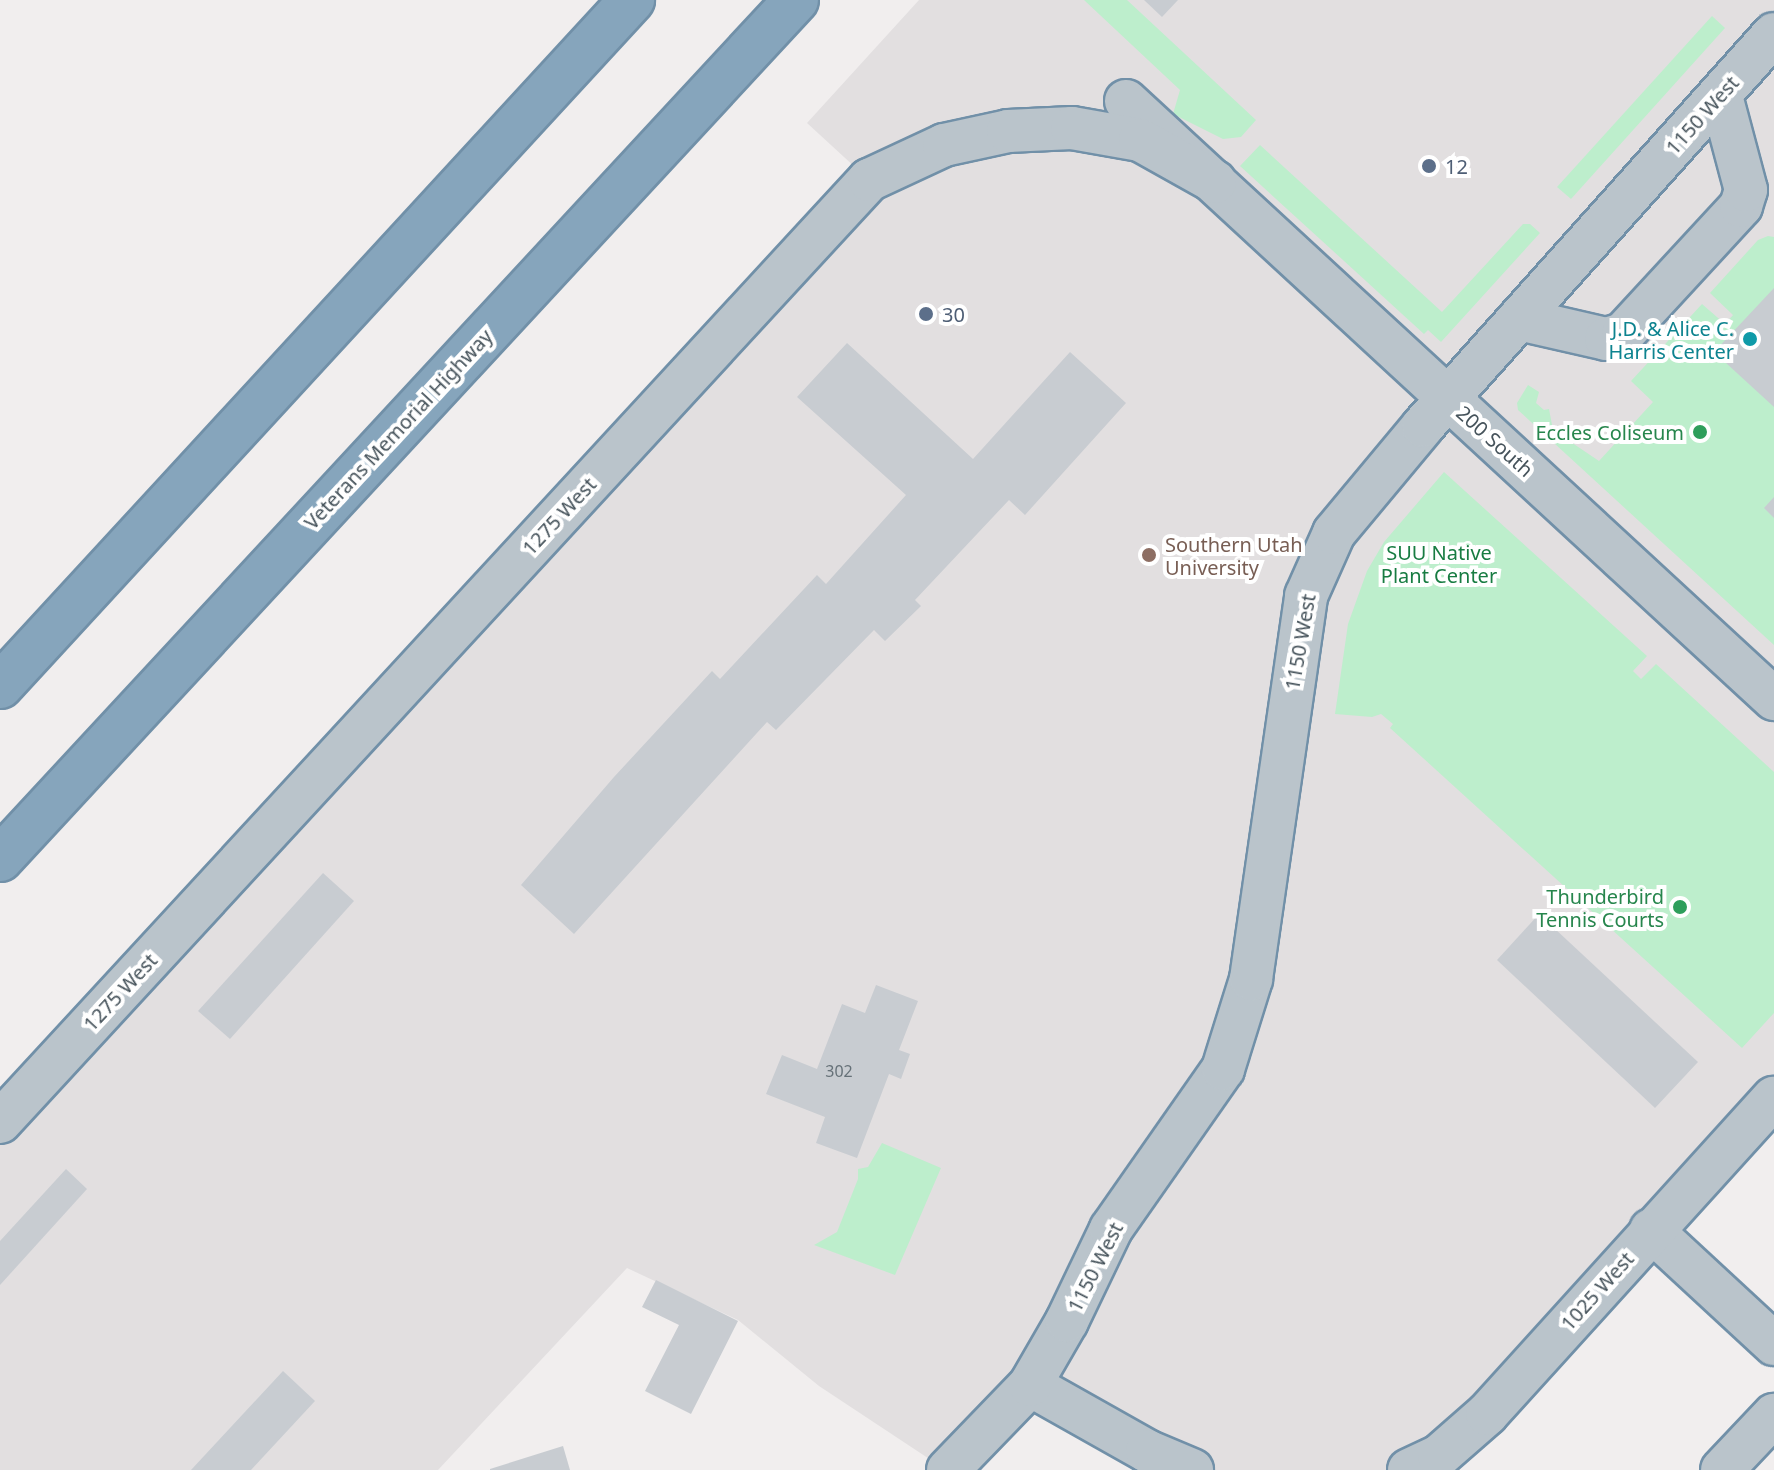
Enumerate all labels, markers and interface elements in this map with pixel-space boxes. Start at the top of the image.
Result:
street label: 1150 West [1661,71,1743,159]
place label: 12 [1445,154,1468,178]
marker: 12 [1420,157,1438,175]
place label: 30 [942,302,965,326]
marker: 30 [917,305,935,323]
place label: J.D. & Alice C. Harris Center [1608,316,1734,363]
street label: Veterans Memorial Highway [299,324,497,534]
marker: J.D. & Alice C. Harris Center [1741,330,1759,348]
street label: 200 South [1452,400,1538,482]
place label: Eccles Coliseum [1535,420,1684,444]
marker: Eccles Coliseum [1691,423,1709,441]
street label: 1275 West [517,472,601,560]
place label: Southern Utah University [1165,532,1303,579]
park label: SUU Native Plant Center [1381,541,1497,588]
marker: Southern Utah University [1140,546,1158,564]
street label: 1150 West [1280,592,1320,692]
place label: Thunderbird Tennis Courts [1536,884,1664,931]
marker: Thunderbird Tennis Courts [1671,898,1689,916]
street label: 1275 West [78,948,162,1036]
house number: 302 [825,1061,853,1081]
street label: 1150 West [1062,1218,1128,1316]
street label: 1025 West [1556,1247,1638,1335]

